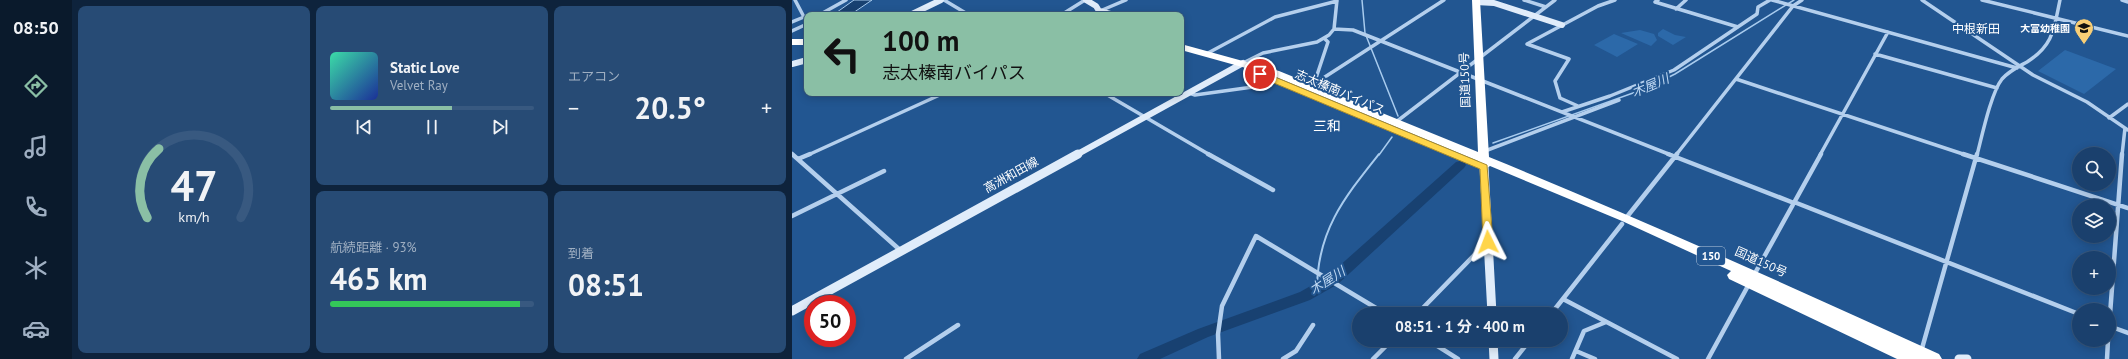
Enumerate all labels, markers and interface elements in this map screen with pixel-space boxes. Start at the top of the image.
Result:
text: 08:50 [13,16,59,39]
school or university icon: 大富幼稚園 [2073,17,2095,45]
district label: 中根新田 [1952,21,2000,36]
text: 100 m [882,22,959,59]
place label: 大富幼稚園 [2020,22,2070,35]
icon: left [816,28,868,80]
street label: 国道150号 [1456,52,1473,108]
pin [1243,57,1277,91]
text: Static Love [390,58,460,77]
text: 志太榛南バイパス [882,61,1026,84]
icon: arrive [1249,63,1271,85]
street label: 志太榛南バイパス [1293,66,1387,117]
text: エアコン [568,68,620,85]
water label: 木屋川 [1629,69,1673,101]
icon: directions [22,72,50,100]
text: Velvet Ray [390,77,448,94]
text: 20.5° [634,88,706,127]
text: − [568,94,579,122]
text: + [761,94,772,122]
icon: previous [353,116,375,138]
icon: pause [421,116,443,138]
icon: next [489,116,511,138]
district label: 三和 [1313,117,1341,135]
icon: music [22,133,50,161]
map controls [2072,147,2116,347]
button: search [2072,147,2116,191]
street label: 高洲和田線 [981,153,1041,196]
text: 47 [170,158,218,211]
icon: phone [22,193,50,221]
button: layers [2072,199,2116,243]
text: km/h [178,206,210,225]
position arrow [1467,221,1509,263]
text: 航続距離 · 93% [330,239,417,256]
street label: 国道150号 [1733,243,1790,280]
text: 到着 [568,245,594,262]
road number: 150 [1697,247,1725,265]
button: + [2072,251,2116,295]
icon: climate [22,254,50,282]
text: 465 km [330,259,428,298]
water label: 木屋川 [1306,262,1350,298]
text: 08:51 [568,265,644,304]
speed limit sign: 50 [804,295,856,347]
button: − [2072,303,2116,347]
icon: car [22,315,50,343]
text: 08:51 · 1 分 · 400 m [1395,317,1525,336]

